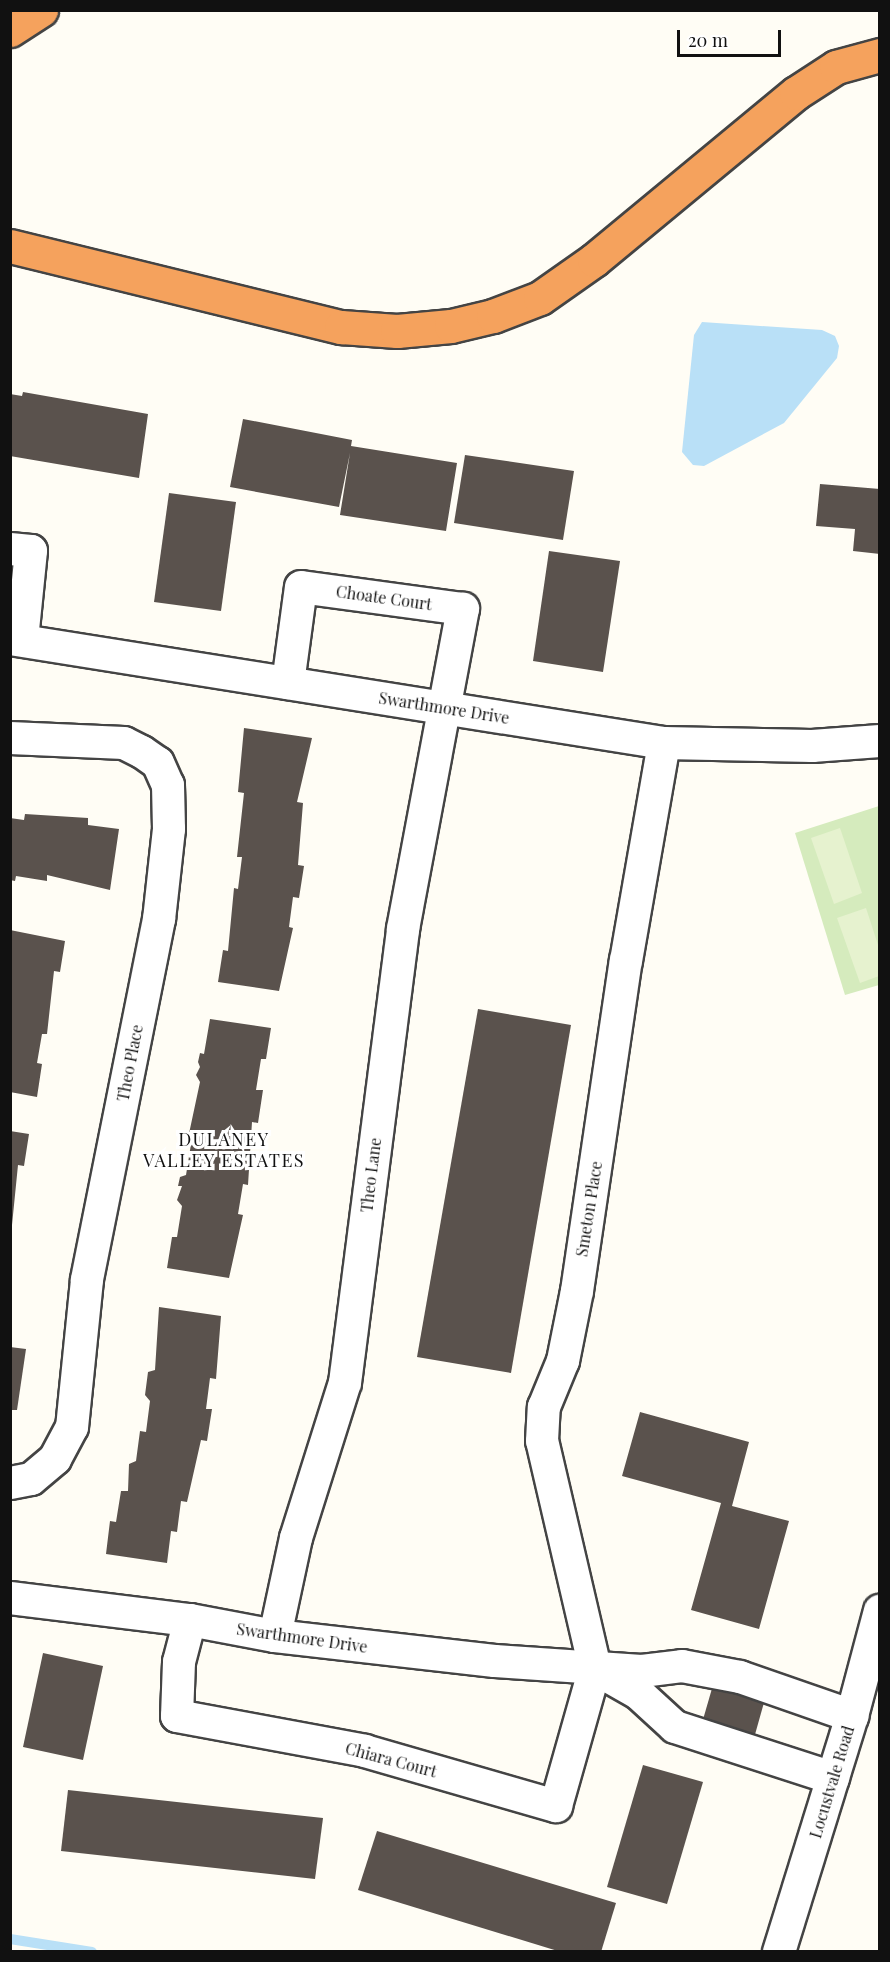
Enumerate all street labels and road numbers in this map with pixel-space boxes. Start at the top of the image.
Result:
street label: Choate Court [335,582,433,614]
street label: Swarthmore Drive [377,688,511,728]
street label: Theo Place [113,1023,147,1103]
street label: Theo Lane [357,1137,385,1213]
street label: Smeton Place [572,1160,606,1258]
street label: Swarthmore Drive [235,1619,369,1657]
street label: Locustvale Road [806,1723,858,1841]
street label: Chiara Court [343,1739,439,1781]

